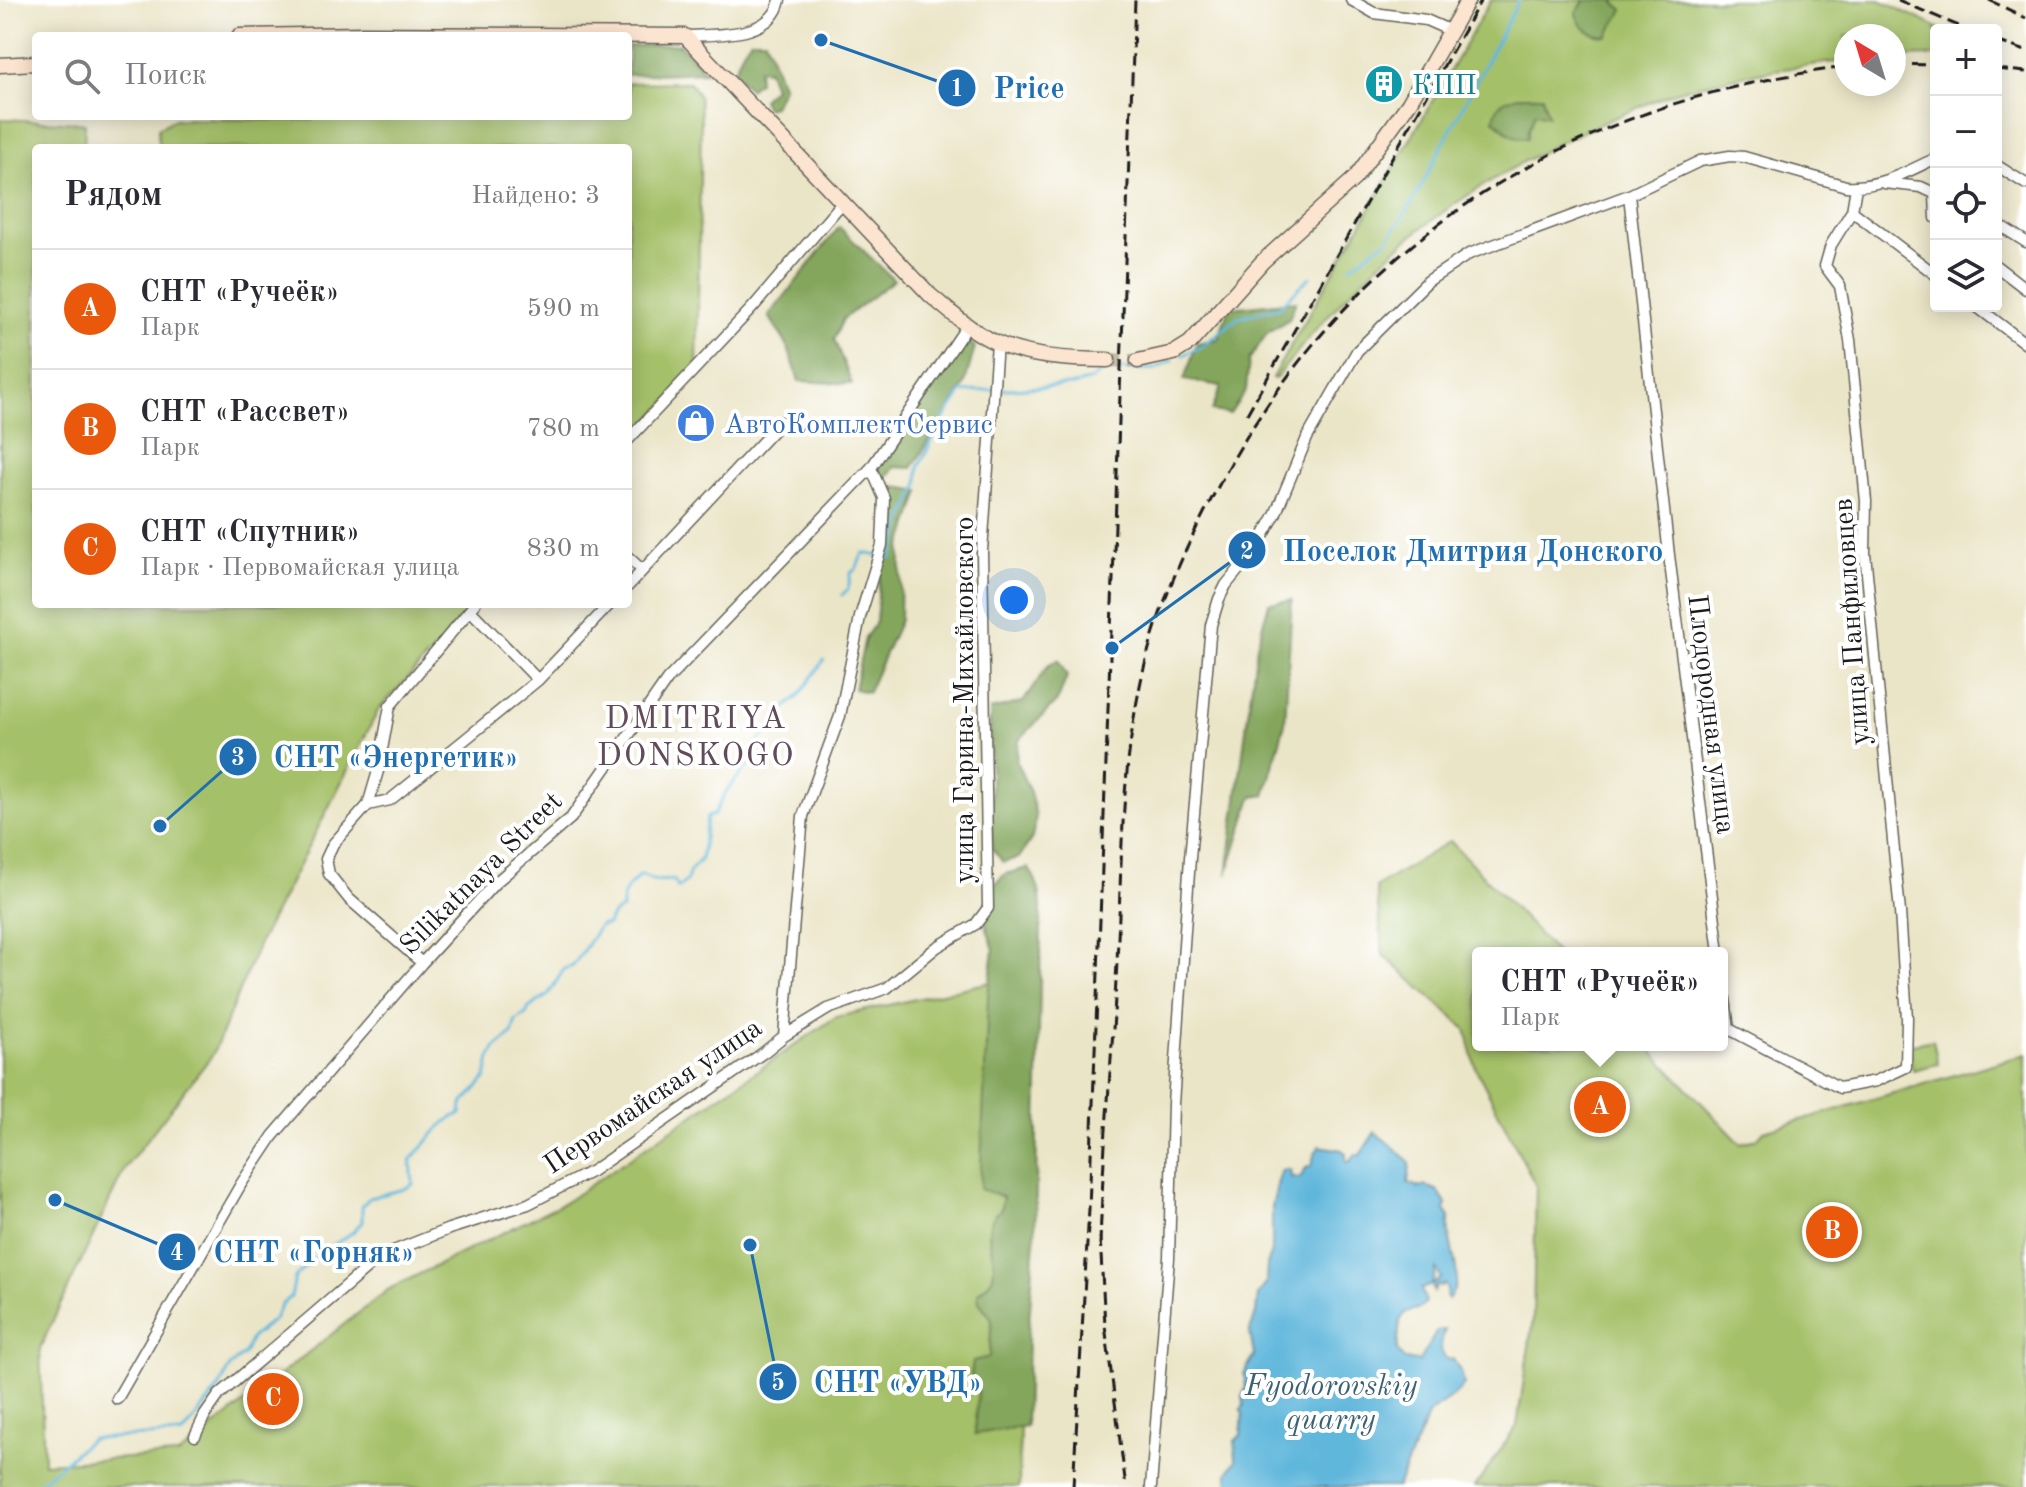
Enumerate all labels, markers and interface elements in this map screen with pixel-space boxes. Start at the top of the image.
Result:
north arrow [1834,24,1906,96]
map controls [1930,24,2002,312]
button: + [1930,24,2002,96]
search box [32,32,632,120]
icon: search [60,54,104,98]
text: Поиск [124,61,207,91]
callout: Price [937,61,1080,115]
building icon: КПП [1363,63,1405,105]
place label: КПП [1412,73,1477,101]
text: Price [993,75,1065,105]
text: 1 [950,78,964,102]
button: − [1930,96,2002,168]
button: locate [1930,168,2002,240]
text: Рядом [64,179,163,213]
text: Найдено: 3 [471,183,600,209]
button: layers [1930,240,2002,312]
text: СНТ «Ручеёк» [140,278,340,308]
text: A [80,296,100,322]
text: 590 m [527,296,600,322]
text: Парк [140,315,200,341]
text: СНТ «Рассвет» [140,398,350,428]
shop icon: АвтоКомплектСервис [675,402,717,444]
place label: АвтоКомплектСервис [724,412,993,440]
text: B [81,416,99,442]
text: 780 m [527,416,600,442]
text: Парк [140,435,200,461]
street label: улица Панфиловцев [1830,497,1876,746]
street label: улица Гарина-Михайловского [952,516,980,884]
text: СНТ «Спутник» [140,518,360,548]
callout: Поселок Дмитрия Донского [1227,523,1680,577]
text: C [81,536,99,562]
text: 830 m [527,536,600,562]
text: Поселок Дмитрия Донского [1283,538,1663,568]
text: 2 [1240,541,1254,565]
text: Парк · Первомайская улица [140,555,459,581]
your location [994,580,1034,620]
street label: Плодородная улица [1681,593,1739,836]
district label: DMITRIYA DONSKOGO [597,704,795,773]
callout: СНТ «Энергетик» [218,730,535,784]
text: СНТ «Энергетик» [273,744,519,774]
text: 3 [231,747,245,771]
street label: Silikatnaya Street [396,788,569,961]
popup [1472,947,1728,1051]
text: СНТ «Ручеёк» [1500,968,1700,998]
text: Парк [1500,1005,1560,1031]
street label: Первомайская улица [540,1014,768,1181]
pin: A [1574,1077,1626,1137]
pin: B [1806,1202,1858,1262]
callout: СНТ «Горняк» [157,1225,431,1279]
text: СНТ «Горняк» [213,1239,415,1269]
text: 4 [170,1242,184,1266]
callout: СНТ «УВД» [758,1355,998,1409]
pin: C [247,1369,299,1429]
text: СНТ «УВД» [814,1369,982,1399]
text: 5 [771,1371,785,1396]
water label: Fyodorovskiy quarry [1244,1372,1418,1436]

